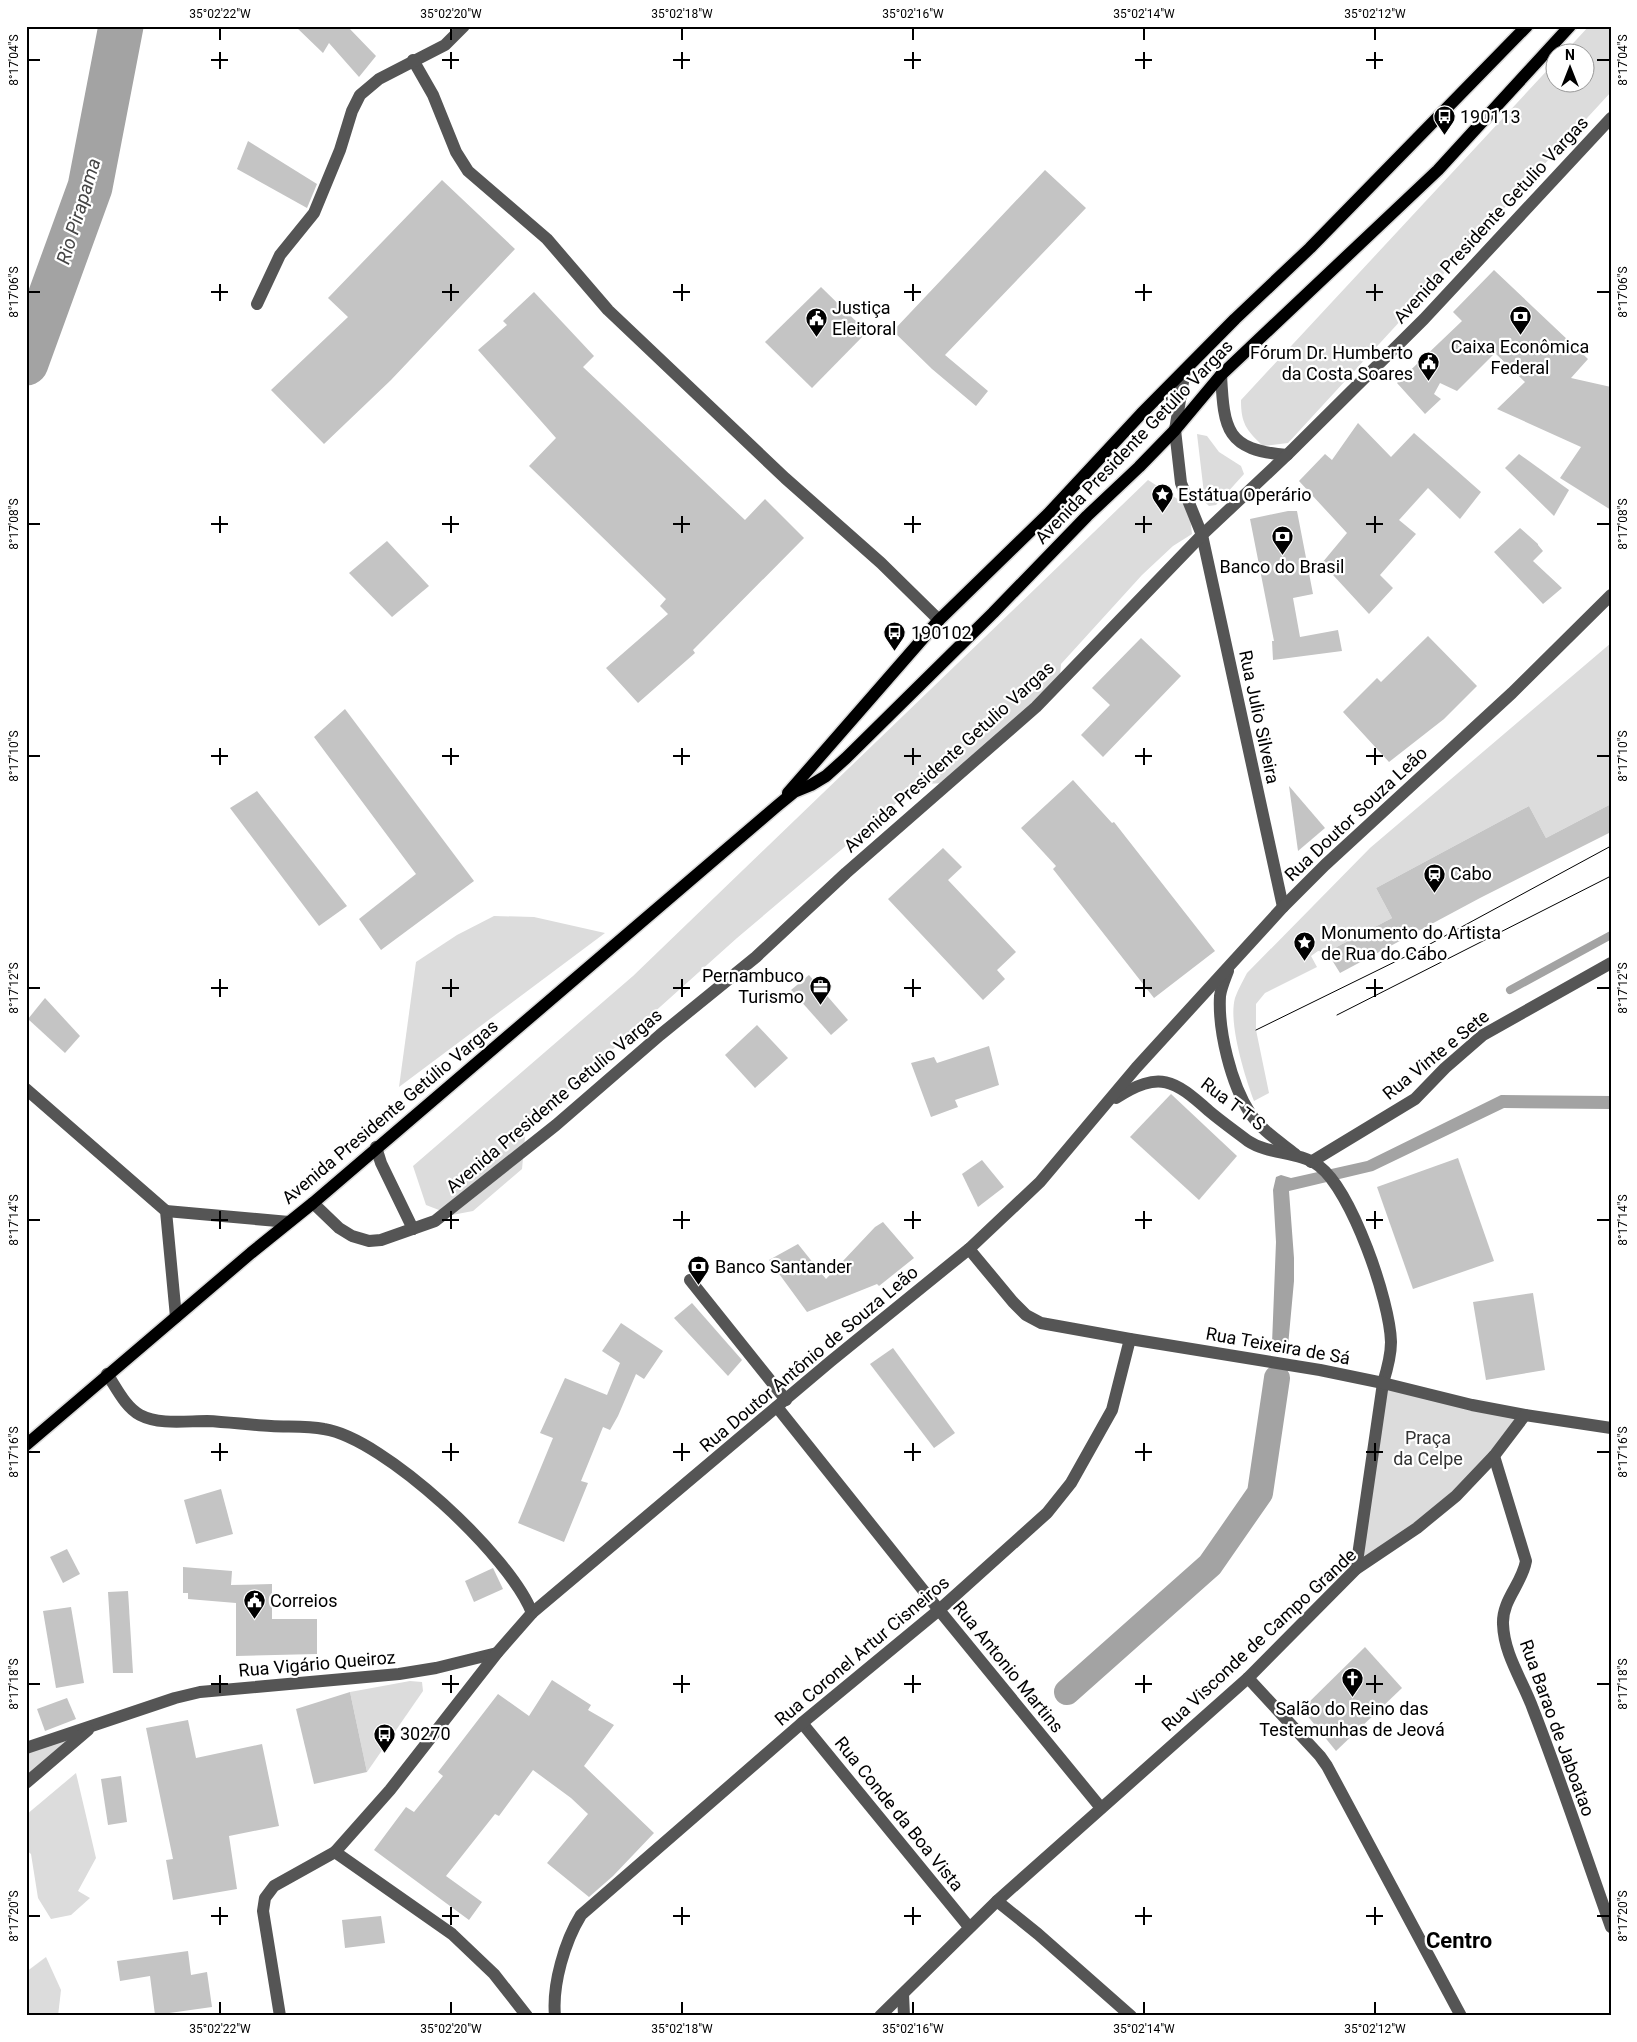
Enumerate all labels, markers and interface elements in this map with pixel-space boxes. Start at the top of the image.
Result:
text: 35°02'22"W [189,7,251,21]
text: 35°02'20"W [420,7,482,21]
text: 35°02'18"W [651,7,713,21]
text: 35°02'16"W [882,7,944,21]
text: 35°02'14"W [1113,7,1175,21]
text: 35°02'12"W [1344,7,1406,21]
text: 8°17'04"S [7,34,21,86]
text: 8°17'04"S [1616,34,1630,86]
north arrow [1544,42,1594,92]
text: N [1565,47,1575,63]
bus stop icon: 190113 [1432,105,1456,136]
place label: 190113 [1460,106,1521,127]
street label: Avenida Presidente Getulio Vargas [1389,112,1592,327]
water label: Rio Pirapama [51,155,105,267]
text: 8°17'06"S [7,266,21,318]
text: 8°17'06"S [1616,266,1630,318]
place label: Justiça Eleitoral [832,297,896,339]
bank icon: Caixa Econômica Federal [1508,305,1532,336]
public building icon: Justiça Eleitoral [804,306,828,337]
street label: Avenida Presidente Getúlio Vargas [1030,335,1237,548]
place label: Caixa Econômica Federal [1451,336,1589,378]
place label: Fórum Dr. Humberto da Costa Soares [1250,342,1413,384]
public building icon: Fórum Dr. Humberto da Costa Soares [1417,351,1441,382]
place icon: Estátua Operário [1150,483,1174,514]
place label: Estátua Operário [1178,484,1312,505]
text: 8°17'08"S [7,498,21,550]
text: 8°17'08"S [1616,498,1630,550]
bank icon: Banco do Brasil [1270,525,1294,556]
place label: Banco do Brasil [1220,556,1344,577]
bus stop icon: 190102 [883,621,907,652]
place label: 190102 [911,622,972,643]
street label: Rua Julio Silveira [1235,648,1284,786]
street label: Avenida Presidente Getulio Vargas [839,657,1058,857]
text: 8°17'10"S [7,730,21,782]
text: 8°17'10"S [1616,730,1630,782]
street label: Rua Doutor Souza Leão [1280,742,1431,885]
station icon: Cabo [1422,862,1446,893]
place label: Cabo [1450,863,1492,884]
place label: Monumento do Artista de Rua do Cabo [1321,922,1501,964]
place icon: Monumento do Artista de Rua do Cabo [1293,931,1317,962]
text: 8°17'12"S [7,962,21,1014]
text: 8°17'12"S [1616,962,1630,1014]
place label: Pernambuco Turismo [702,965,804,1007]
office icon: Pernambuco Turismo [808,974,832,1005]
street label: Avenida Presidente Getulio Vargas [441,1004,666,1197]
street label: Rua Vinte e Sete [1378,1005,1493,1104]
street label: Avenida Presidente Getúlio Vargas [277,1015,502,1208]
street label: Rua T T S [1197,1073,1270,1135]
text: 8°17'14"S [7,1194,21,1246]
text: 8°17'14"S [1616,1194,1630,1246]
bank icon: Banco Santander [687,1255,711,1286]
place label: Banco Santander [715,1256,852,1277]
street label: Rua Doutor Antônio de Souza Leão [695,1261,922,1456]
street label: Rua Teixeira de Sá [1204,1322,1352,1369]
text: 8°17'16"S [7,1426,21,1478]
text: 8°17'16"S [1616,1426,1630,1478]
park label: Praça da Celpe [1393,1427,1463,1469]
street label: Rua Visconde de Campo Grande [1157,1544,1360,1735]
street label: Rua Coronel Artur Cisneiros [770,1571,953,1730]
public building icon: Correios [242,1589,266,1620]
place label: Correios [270,1590,338,1611]
street label: Rua Antonio Martins [949,1597,1068,1737]
street label: Rua Barao de Jaboatao [1516,1637,1599,1819]
street label: Rua Vigário Queiroz [238,1646,396,1681]
text: 8°17'18"S [7,1658,21,1710]
text: 8°17'18"S [1616,1658,1630,1710]
church icon: Salão do Reino das Testemunhas de Jeová [1340,1667,1364,1698]
place label: Salão do Reino das Testemunhas de Jeová [1259,1698,1445,1740]
bus stop icon: 30270 [372,1722,396,1753]
place label: 30270 [400,1723,451,1744]
street label: Rua Conde da Boa Vista [831,1732,968,1895]
text: 8°17'20"S [7,1890,21,1942]
text: 8°17'20"S [1616,1890,1630,1942]
district label: Centro [1426,1928,1492,1953]
text: 35°02'22"W [189,2022,251,2036]
text: 35°02'20"W [420,2022,482,2036]
text: 35°02'18"W [651,2022,713,2036]
text: 35°02'16"W [882,2022,944,2036]
text: 35°02'14"W [1113,2022,1175,2036]
text: 35°02'12"W [1344,2022,1406,2036]

